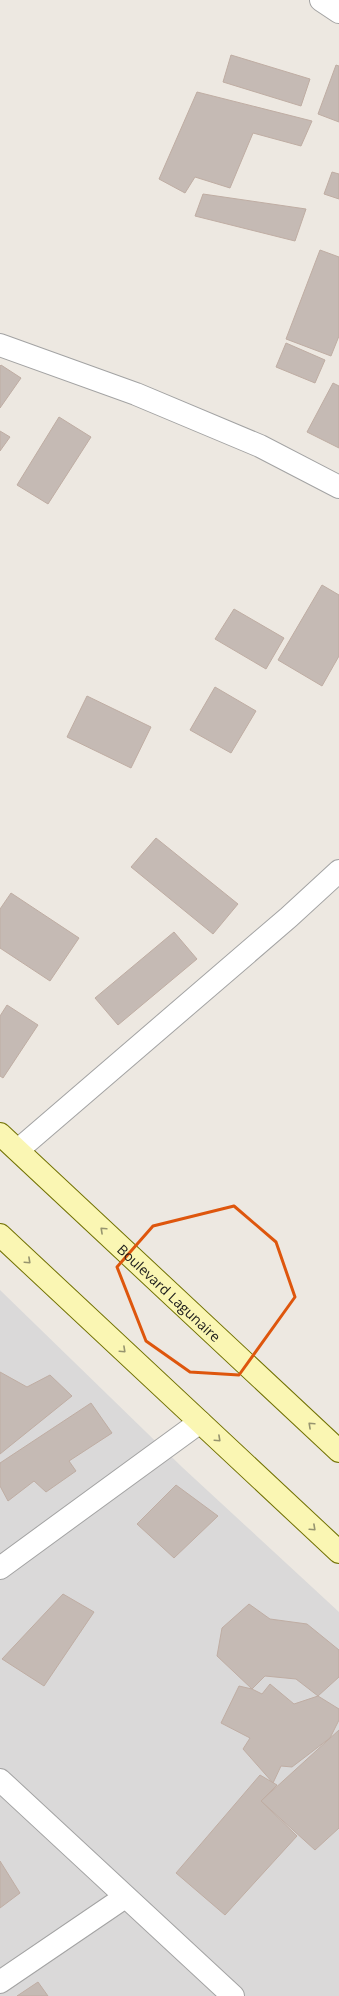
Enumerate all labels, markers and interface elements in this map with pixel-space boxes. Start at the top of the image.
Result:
one-way arrow [100,1228,108,1235]
street label: Boulevard Lagunaire [114,1239,225,1346]
one-way arrow [24,1257,31,1264]
one-way arrow [118,1345,126,1353]
one-way arrow [308,1422,315,1429]
one-way arrow [213,1434,221,1442]
one-way arrow [308,1523,316,1531]

